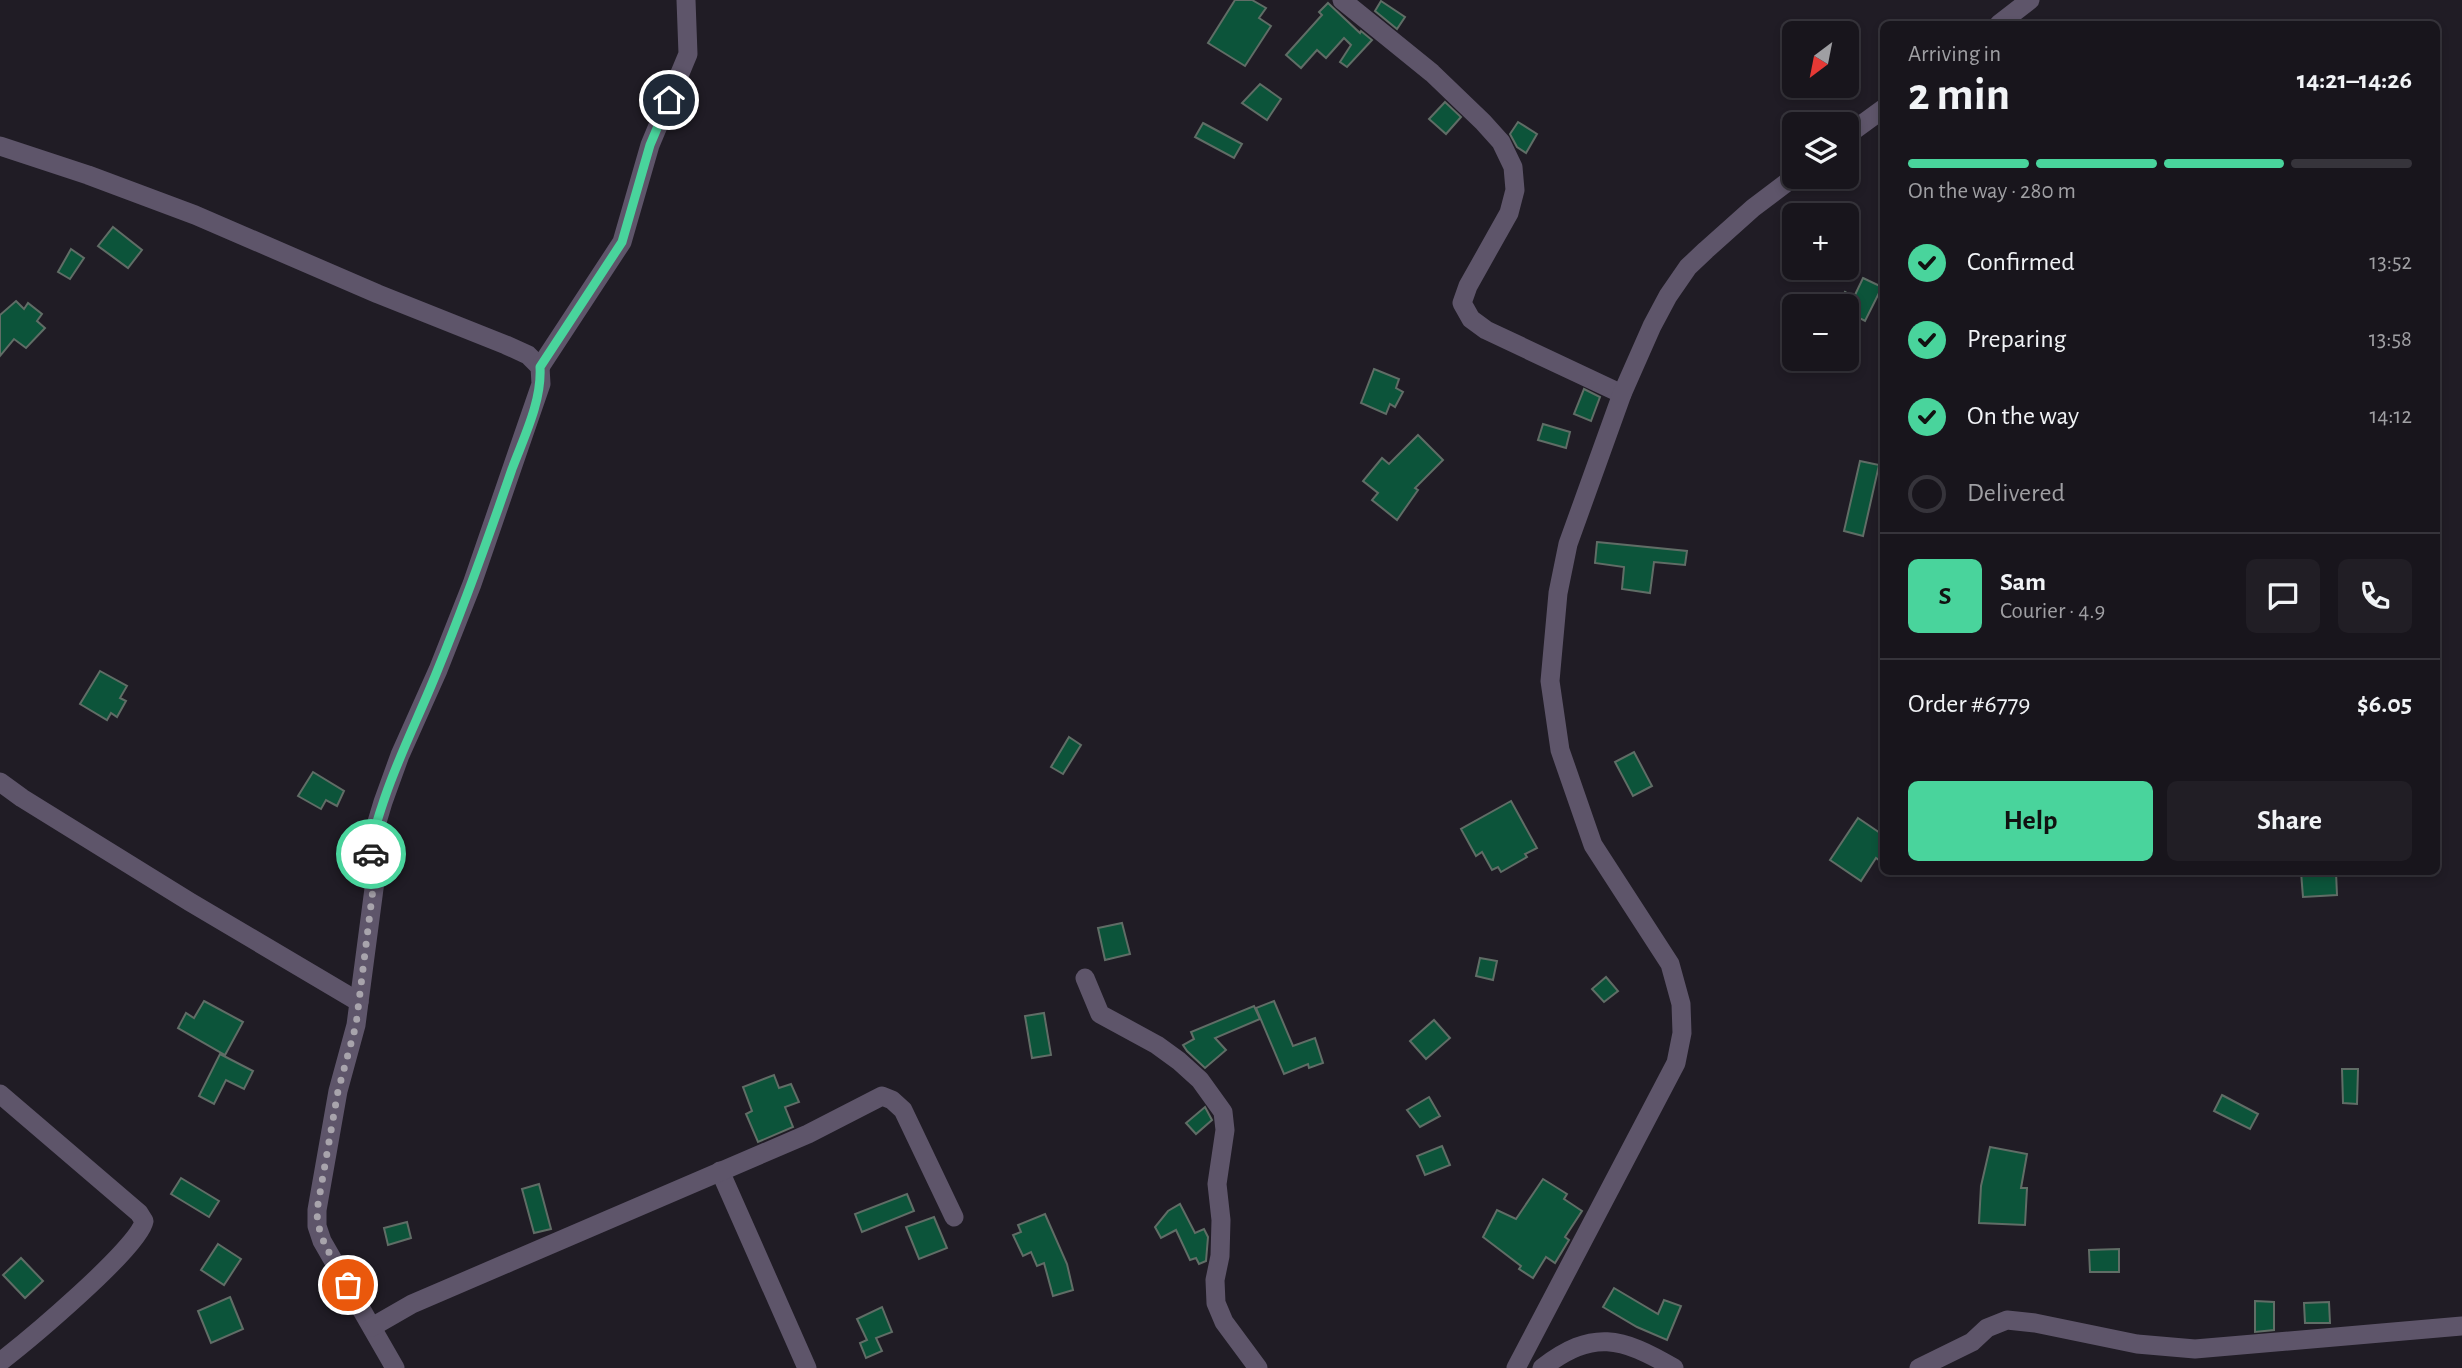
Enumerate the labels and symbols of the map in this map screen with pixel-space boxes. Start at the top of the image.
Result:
north arrow [1782,21,1858,98]
pin [639,70,699,130]
courier [336,819,406,889]
pin [318,1255,378,1315]

